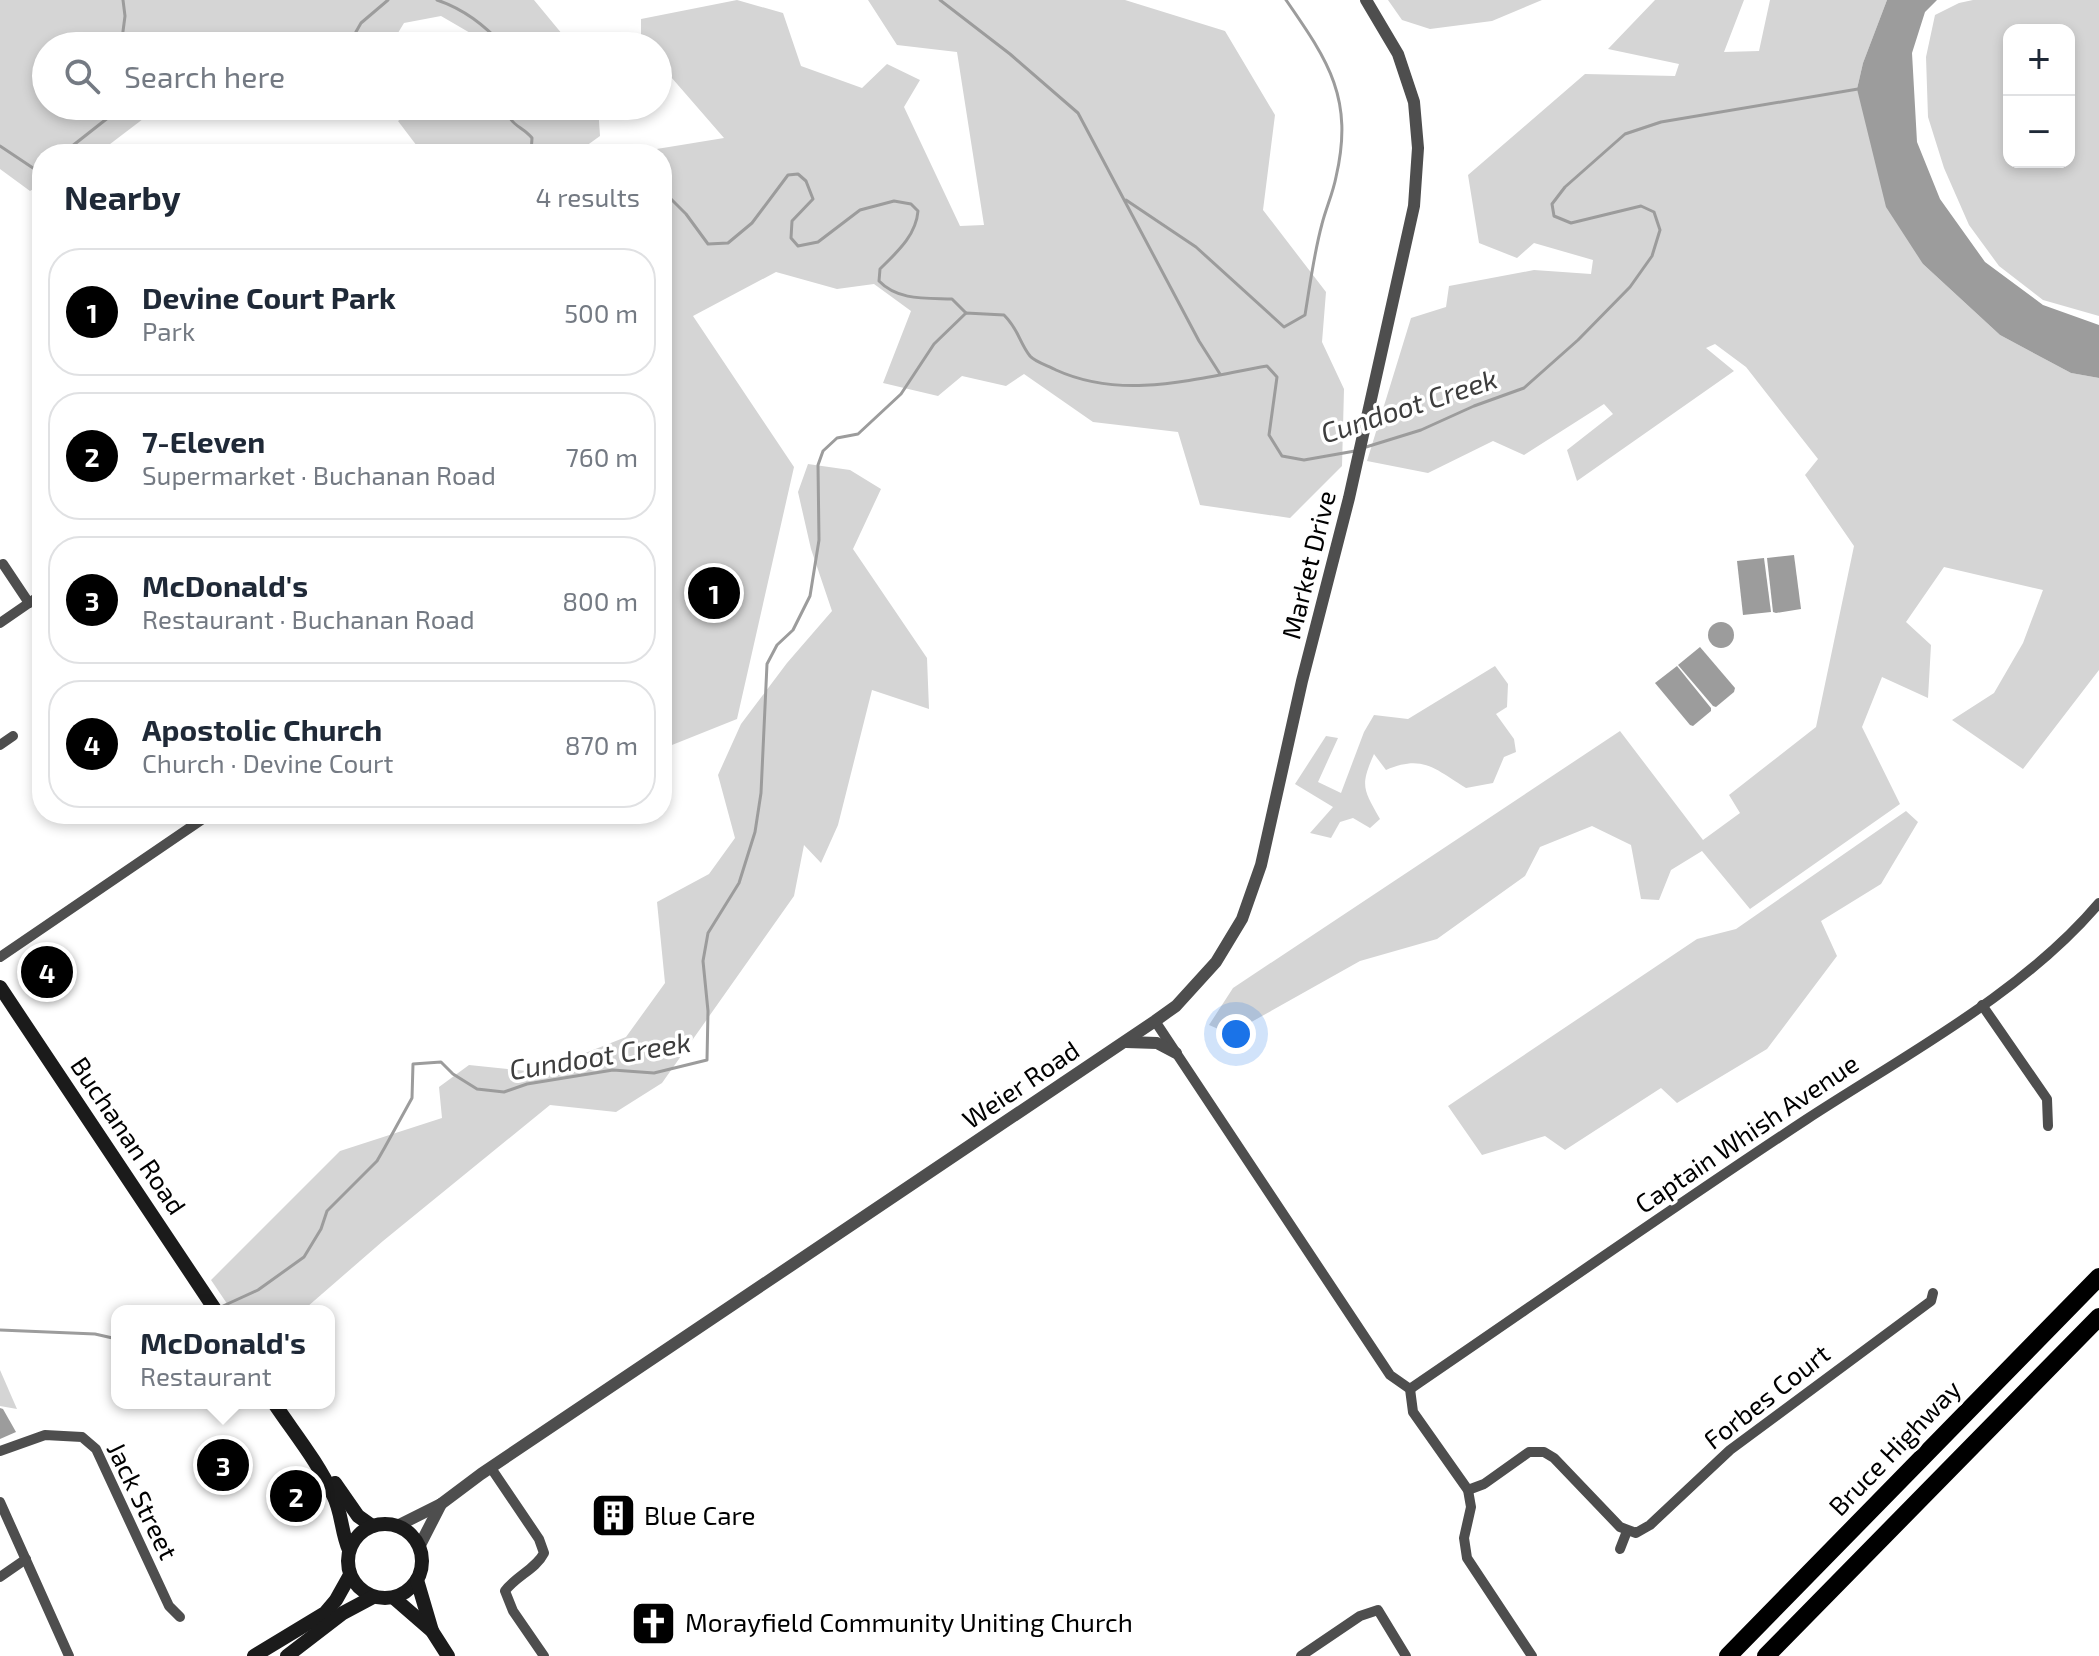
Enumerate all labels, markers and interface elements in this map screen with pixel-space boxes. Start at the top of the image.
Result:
map controls [2003,24,2075,168]
button: + [2003,24,2075,96]
search box [32,32,672,120]
icon: search [60,54,104,98]
text: Search here [124,58,285,94]
button: − [2003,96,2075,168]
text: Nearby [64,176,181,217]
text: 4 results [535,181,640,212]
text: Devine Court Park [142,279,396,315]
text: 1 [86,297,98,328]
text: 500 m [564,297,638,328]
text: Park [142,315,195,346]
water label: Cundoot Creek [1316,361,1501,450]
text: 7-Eleven [142,423,265,459]
text: 2 [84,441,100,472]
text: 760 m [566,441,638,472]
text: Supermarket · Buchanan Road [142,459,496,490]
street label: Market Drive [1274,487,1341,642]
pin: 1 [688,563,740,623]
text: McDonald's [142,567,308,603]
text: 3 [85,585,99,616]
text: 800 m [562,585,638,616]
text: Restaurant · Buchanan Road [142,603,475,634]
text: Apostolic Church [142,711,382,747]
text: 4 [84,729,100,760]
text: 870 m [565,729,638,760]
text: Church · Devine Court [142,747,393,778]
pin: 4 [21,942,73,1002]
your location [1216,1014,1256,1054]
water label: Cundoot Creek [507,1024,693,1086]
street label: Weier Road [956,1033,1084,1134]
street label: Captain Whish Avenue [1629,1047,1864,1219]
street label: Buchanan Road [65,1051,193,1220]
popup [111,1305,335,1409]
text: McDonald's [140,1324,306,1360]
street label: Forbes Court [1697,1337,1835,1455]
text: Restaurant [140,1360,272,1391]
street label: Bruce Highway [1821,1373,1967,1521]
pin: 3 [197,1435,249,1495]
street label: Jack Street [102,1437,185,1564]
pin: 2 [270,1466,322,1526]
building icon: Blue Care [589,1492,637,1540]
place label: Blue Care [644,1499,756,1530]
church icon: Morayfield Community Uniting Church [630,1599,678,1647]
place label: Morayfield Community Uniting Church [685,1606,1133,1637]

